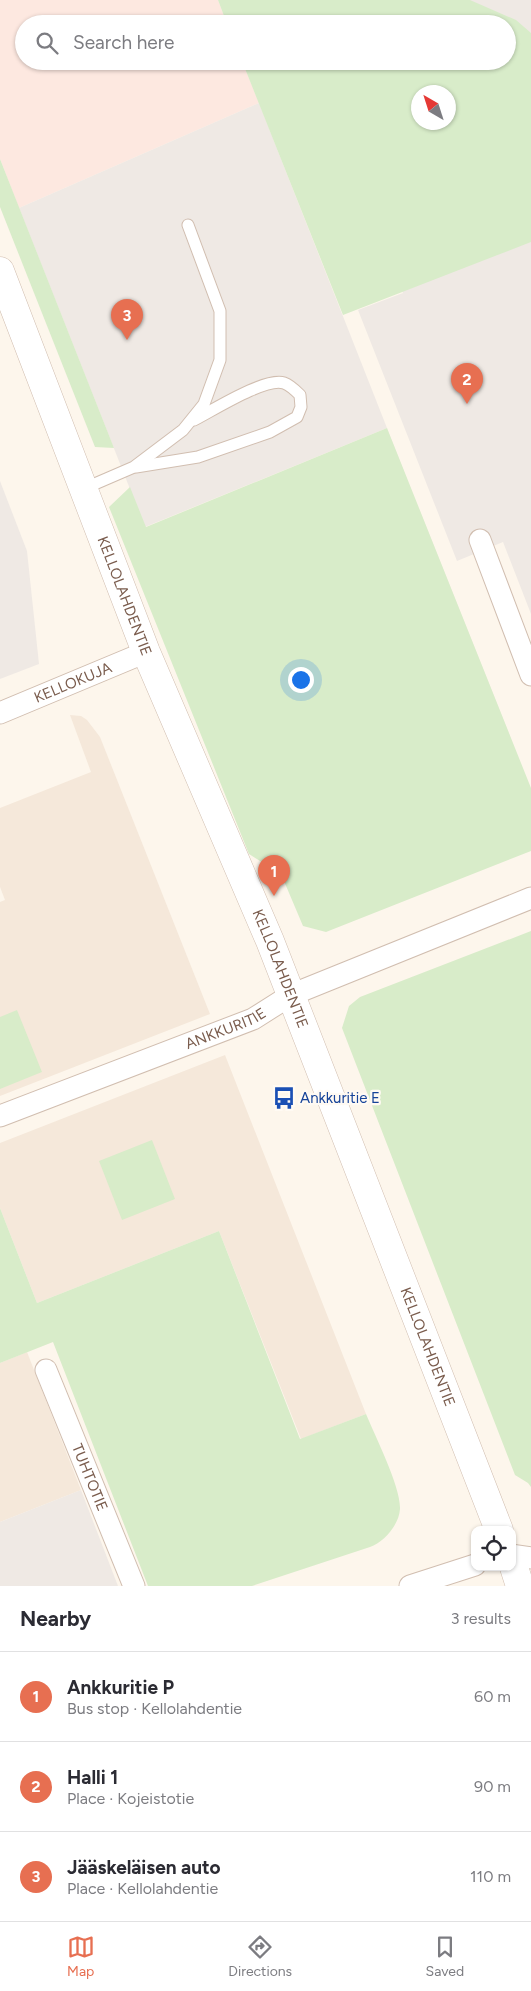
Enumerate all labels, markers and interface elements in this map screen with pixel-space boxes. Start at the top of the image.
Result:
search box [15,15,516,70]
icon: search [33,29,61,57]
text: Search here [73,31,175,54]
north arrow [411,85,456,130]
pin: 3 [111,299,143,340]
pin: 2 [451,363,483,404]
street label: KELLOLAHDENTIE [94,534,156,658]
street label: KELLOKUJA [31,658,115,707]
your location [288,667,314,693]
pin: 1 [258,855,290,896]
street label: KELLOLAHDENTIE [248,907,312,1031]
street label: ANKKURITIE [183,1004,269,1053]
bus stop icon: Ankkuritie E [271,1085,297,1111]
place label: Ankkuritie E [300,1089,380,1107]
street label: KELLOLAHDENTIE [397,1285,459,1409]
street label: TUHTOTIE [68,1441,112,1514]
map controls [471,1526,516,1571]
button: locate [471,1526,516,1571]
text: Nearby [20,1606,91,1631]
text: 3 results [451,1609,511,1628]
text: Ankkuritie P [67,1676,174,1699]
text: 1 [33,1687,39,1706]
text: 60 m [474,1687,511,1706]
text: Bus stop · Kellolahdentie [67,1699,242,1718]
text: Halli 1 [67,1766,118,1789]
text: 2 [31,1777,41,1796]
text: 90 m [474,1777,511,1796]
text: Place · Kojeistotie [67,1789,194,1808]
text: Jääskeläisen auto [67,1856,220,1879]
text: 3 [32,1867,40,1886]
text: 110 m [470,1867,511,1886]
text: Place · Kellolahdentie [67,1879,218,1898]
tab: Map [67,1933,95,1980]
tab: Directions [228,1933,292,1980]
tab: Saved [426,1933,464,1980]

